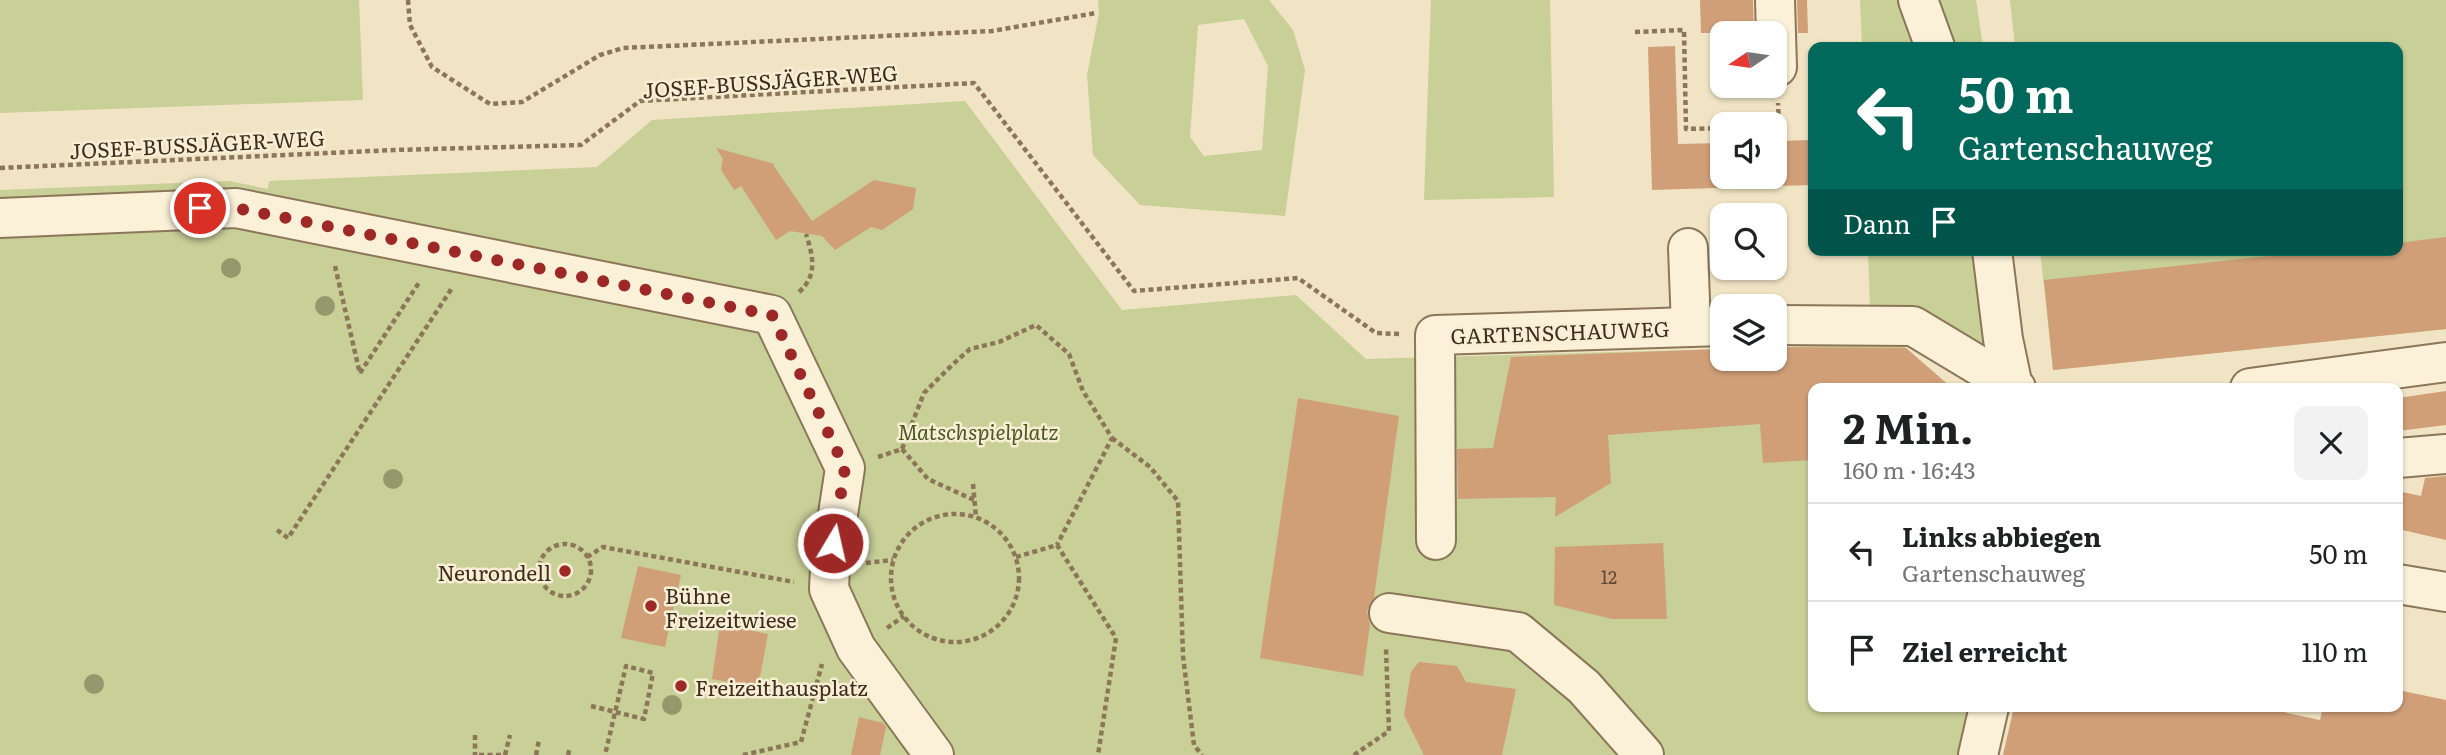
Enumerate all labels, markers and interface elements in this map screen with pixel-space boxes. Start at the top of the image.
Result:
north arrow [1710,21,1787,98]
map controls [1710,21,1787,371]
text: 50 m [1958,55,2074,128]
street label: JOSEF-BUSSJÄGER-WEG [641,56,899,104]
icon: left [1843,70,1934,161]
button: sound [1710,112,1787,189]
street label: JOSEF-BUSSJÄGER-WEG [68,121,326,165]
text: Gartenschauweg [1958,122,2213,170]
pin [170,178,230,238]
icon: arrive [181,189,219,227]
button: search [1710,203,1787,280]
text: Dann [1843,203,1911,242]
icon: arrive [1925,203,1963,241]
button: layers [1710,294,1787,371]
street label: GARTENSCHAUWEG [1450,312,1670,350]
text: 2 Min. [1843,395,1974,457]
button: close [2294,406,2368,480]
park label: Matschspielplatz [898,415,1058,446]
text: 160 m · 16:43 [1843,452,1976,486]
position arrow [796,506,870,580]
text: Links abbiegen [1902,516,2101,555]
icon: left [1843,533,1881,571]
text: 50 m [2309,533,2368,572]
text: Gartenschauweg [1902,555,2085,589]
place label: Neurondell [438,556,551,587]
marker: Neurondell [557,563,573,579]
house number: 12 [1601,563,1617,590]
place label: Bühne Freizeitwiese [665,579,797,634]
marker: Bühne Freizeitwiese [643,598,659,614]
icon: arrive [1843,631,1881,669]
text: Ziel erreicht [1902,631,2067,670]
text: 110 m [2301,631,2368,670]
place label: Freizeithausplatz [695,671,868,702]
marker: Freizeithausplatz [673,678,689,694]

